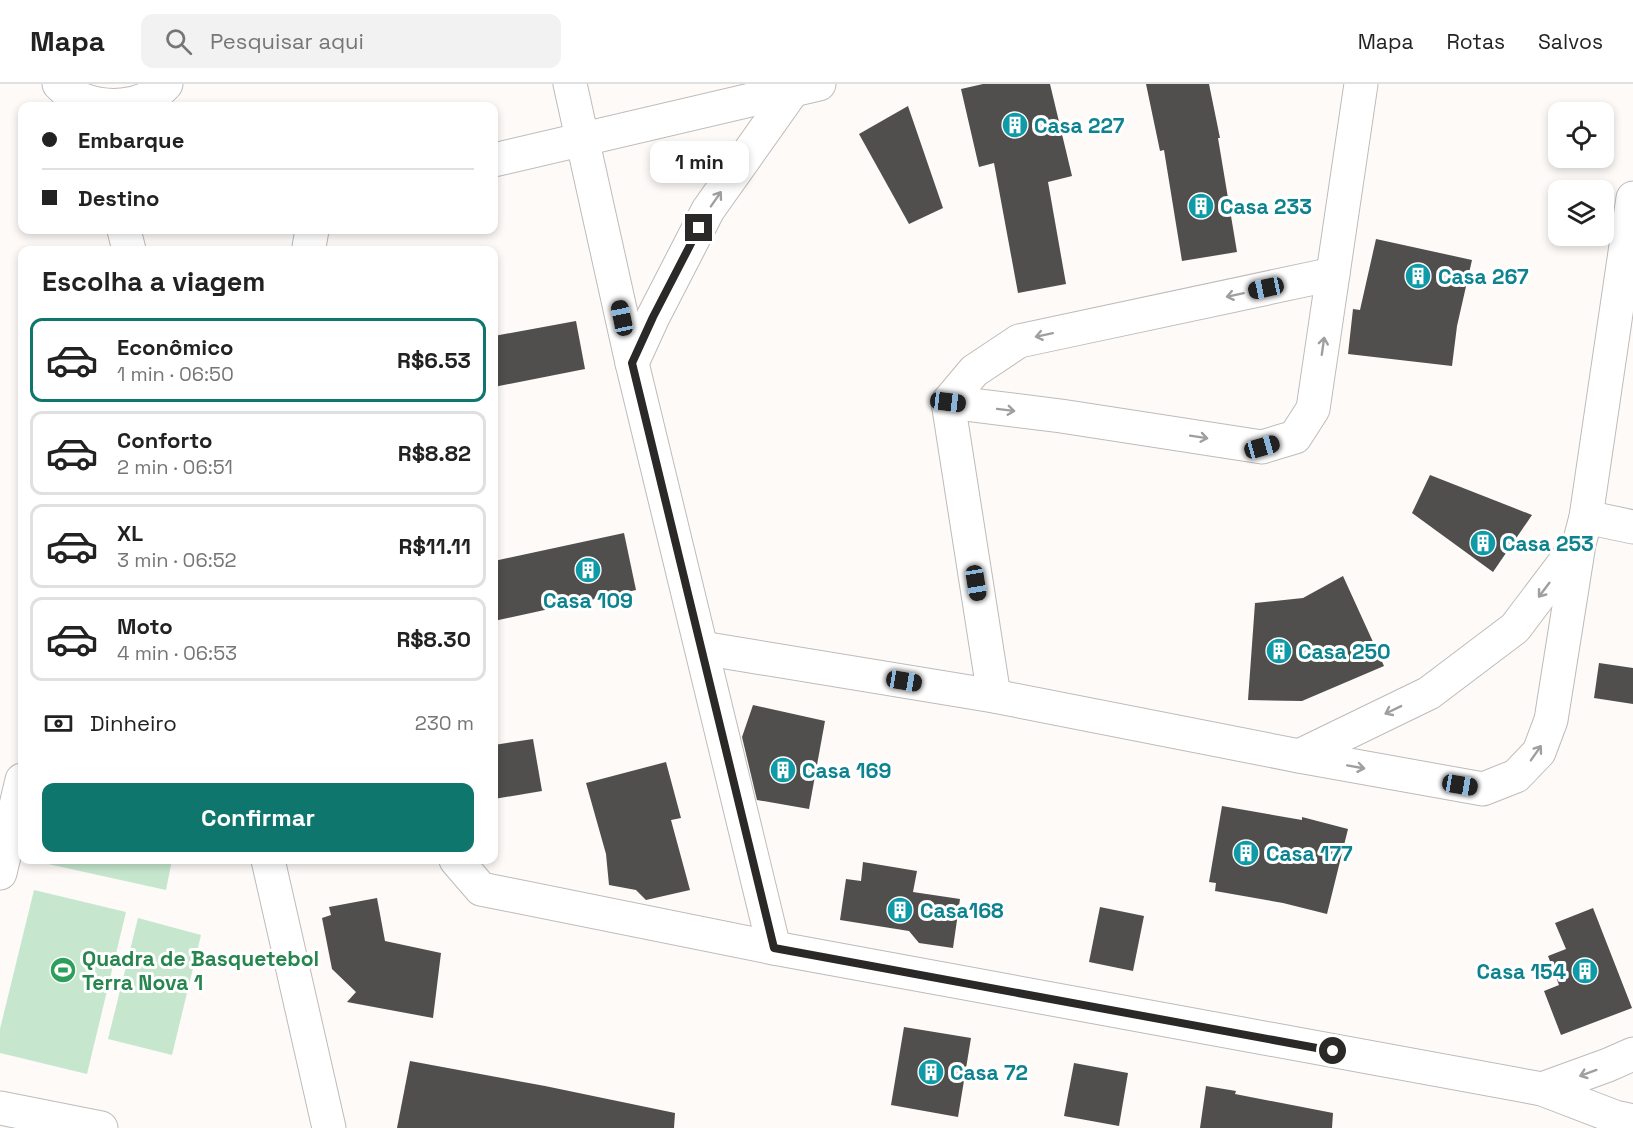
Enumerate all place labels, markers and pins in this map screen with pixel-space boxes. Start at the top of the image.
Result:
building icon: Casa 227 [1000,110,1030,140]
place label: Casa 227 [1034,112,1125,139]
building icon: Casa 233 [1186,191,1216,221]
place label: Casa 233 [1220,193,1312,220]
building icon: Casa 267 [1403,261,1433,291]
place label: Casa 267 [1438,263,1529,290]
building icon: Casa 253 [1468,528,1498,558]
place label: Casa 253 [1502,530,1594,557]
building icon: Casa 109 [573,555,603,585]
place label: Casa 109 [543,587,633,614]
building icon: Casa 250 [1264,636,1294,666]
place label: Casa 250 [1298,638,1391,665]
building icon: Casa 169 [768,755,798,785]
place label: Casa 169 [802,757,891,784]
building icon: Casa 177 [1231,838,1261,868]
place label: Casa 177 [1266,840,1353,867]
building icon: Casa168 [885,895,915,925]
place label: Casa168 [920,897,1004,924]
place label: Quadra de Basquetebol Terra Nova 1 [82,945,319,996]
sports icon: Quadra de Basquetebol Terra Nova 1 [48,955,78,985]
building icon: Casa 154 [1570,956,1600,986]
place label: Casa 154 [1477,958,1566,985]
building icon: Casa 72 [916,1057,946,1087]
place label: Casa 72 [950,1059,1028,1086]

